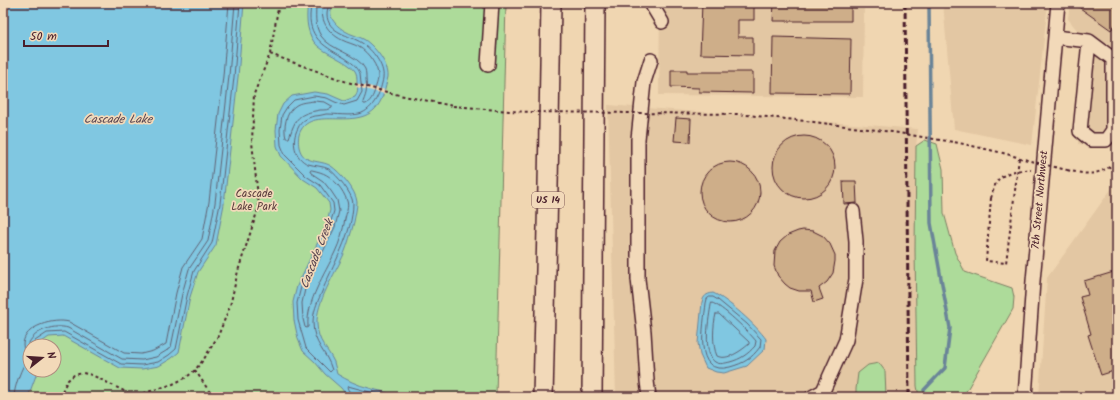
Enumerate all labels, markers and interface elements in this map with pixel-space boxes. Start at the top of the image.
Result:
scale bar [24,22,108,48]
text: 50 m [30,27,57,46]
water label: Cascade Lake [84,110,154,129]
street label: 7th Street Northwest [1027,149,1053,250]
park label: Cascade Lake Park [231,185,278,216]
road number: US 14 [532,192,564,208]
water label: Cascade Creek [295,214,340,291]
north arrow [22,338,62,378]
text: N [41,349,60,361]

